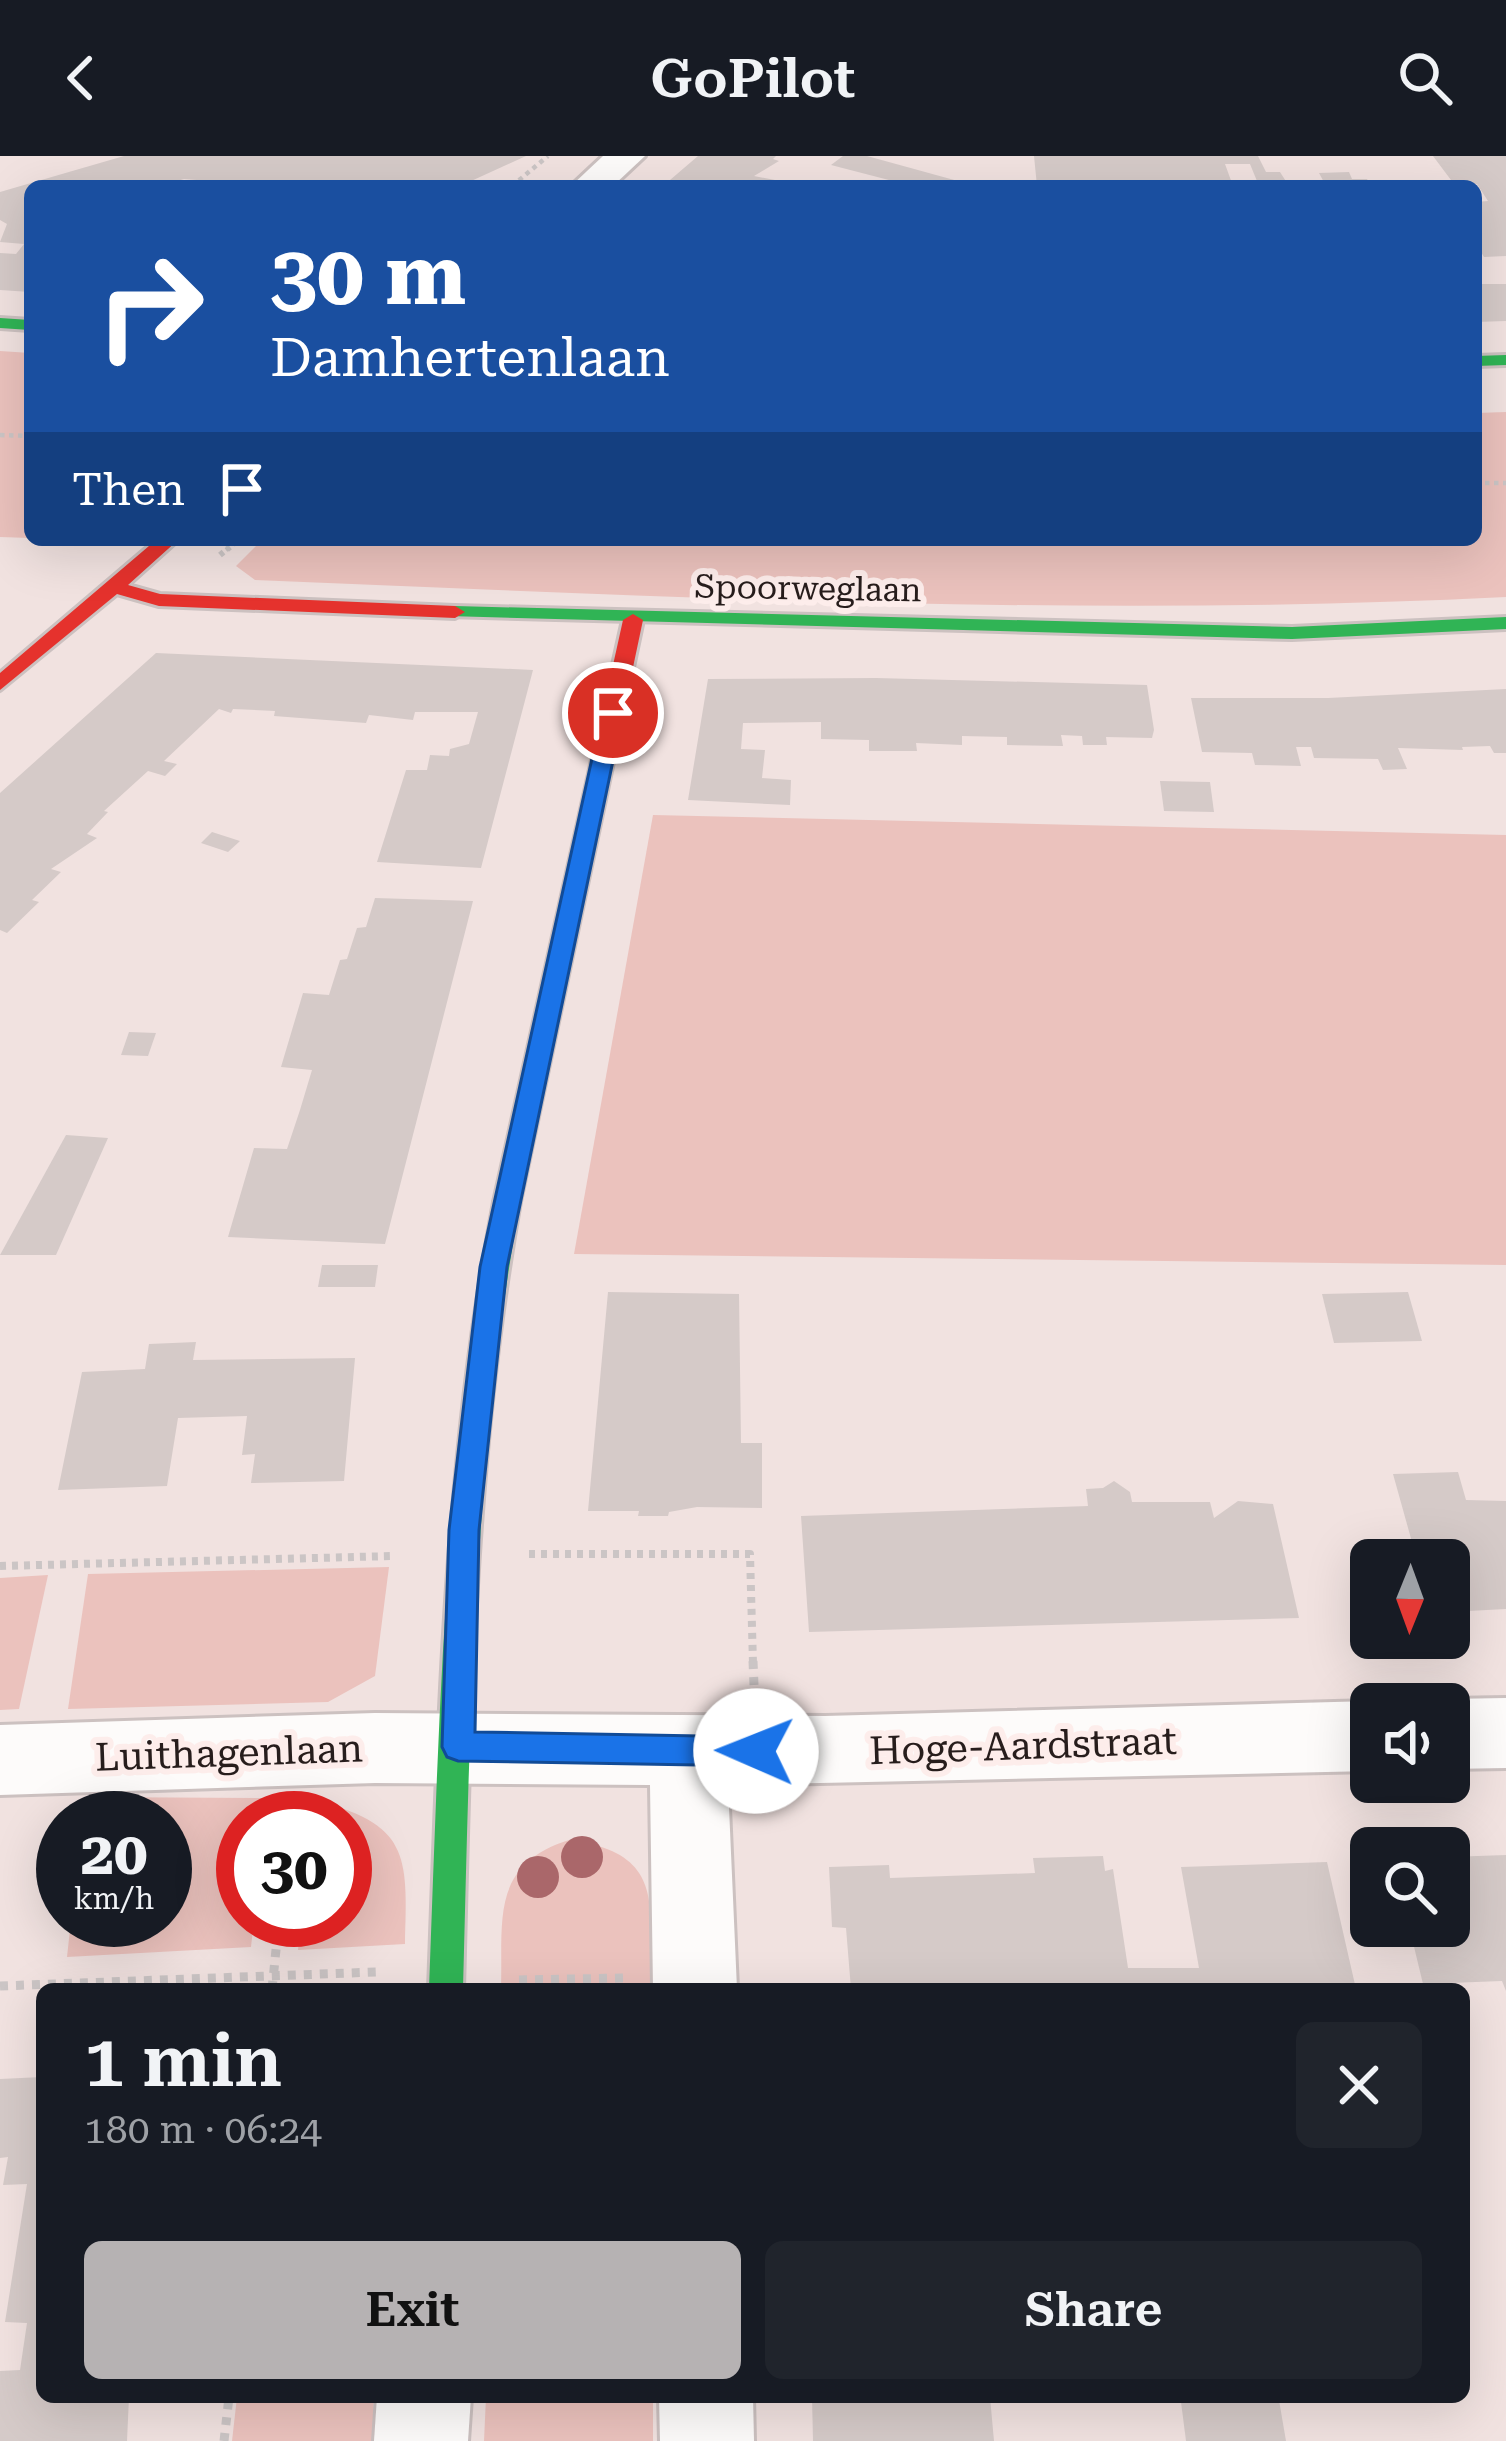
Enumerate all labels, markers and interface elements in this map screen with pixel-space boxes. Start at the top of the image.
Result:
icon: back [48,45,114,111]
icon: search [1392,45,1458,111]
text: GoPilot [651,47,855,110]
text: 30 m [270,226,466,324]
icon: right [72,228,228,384]
text: Damhertenlaan [270,326,670,389]
icon: arrive [209,456,275,522]
text: Then [72,463,185,516]
street label: Spoorweglaan [694,567,922,609]
pin [562,662,664,764]
icon: arrive [580,680,646,746]
north arrow [1350,1539,1470,1659]
map controls [1350,1539,1470,1947]
button: sound [1350,1683,1470,1803]
position arrow [693,1688,819,1814]
street label: Hoge-Aardstraat [868,1718,1178,1774]
street label: Luithagenlaan [94,1725,364,1781]
speed limit sign: 30 [216,1791,372,1947]
text: 20 [80,1818,148,1889]
button: search [1350,1827,1470,1947]
text: km/h [74,1881,154,1916]
text: 1 min [84,2019,282,2104]
button: close [1296,2022,1422,2148]
text: 180 m · 06:24 [84,2107,322,2153]
button: Exit [84,2241,741,2379]
button: Share [765,2241,1422,2379]

